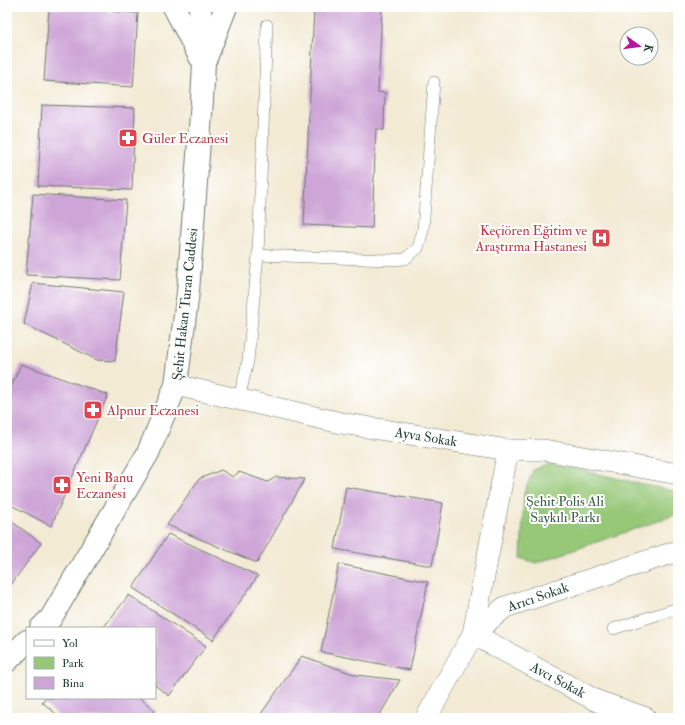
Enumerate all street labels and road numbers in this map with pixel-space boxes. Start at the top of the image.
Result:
street label: Şehit Hakan Turan Caddesi [169,227,201,381]
street label: Ayva Sokak [392,424,459,451]
street label: Arıcı Sokak [504,579,571,616]
street label: Avcı Sokak [527,658,589,702]

